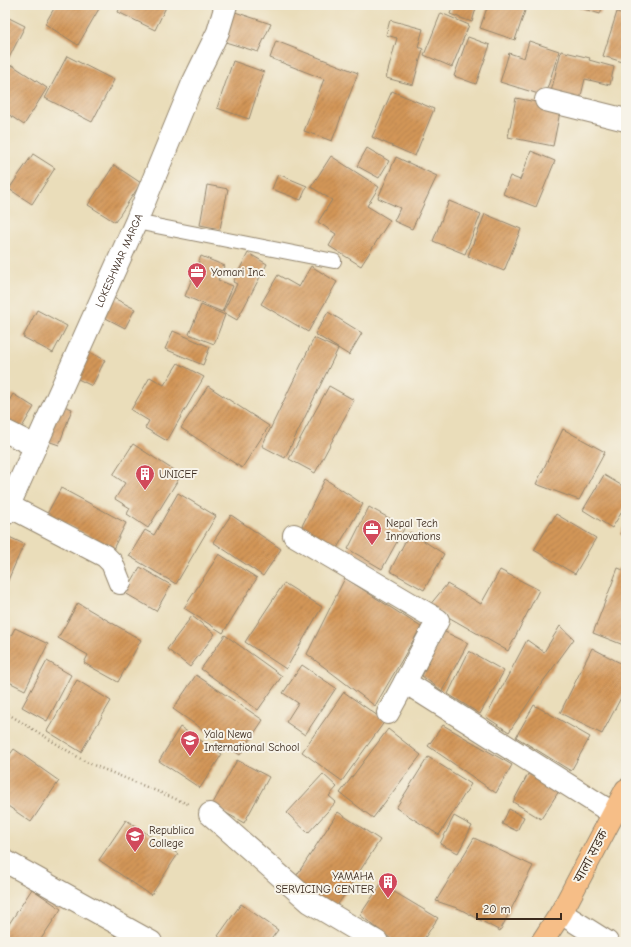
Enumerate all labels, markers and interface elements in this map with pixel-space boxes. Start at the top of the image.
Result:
street label: LOKESHWAR MARGA [93,211,146,309]
office icon: Yomari Inc. [186,261,208,289]
place label: Yomari Inc. [211,266,266,279]
building icon: UNICEF [134,463,156,491]
place label: UNICEF [159,468,198,481]
place label: Nepal Tech Innovations [386,517,441,543]
office icon: Nepal Tech Innovations [361,518,383,546]
place label: Yala Newa International School [204,728,299,754]
school or university icon: Yala Newa International School [179,729,201,757]
place label: Republica College [149,824,194,850]
school or university icon: Republica College [124,825,146,853]
street label: याला सडक [572,827,611,886]
place label: YAMAHA SERVICING CENTER [275,870,375,896]
building icon: YAMAHA SERVICING CENTER [377,871,399,899]
scale bar [477,895,561,921]
text: 20 m [483,902,511,916]

